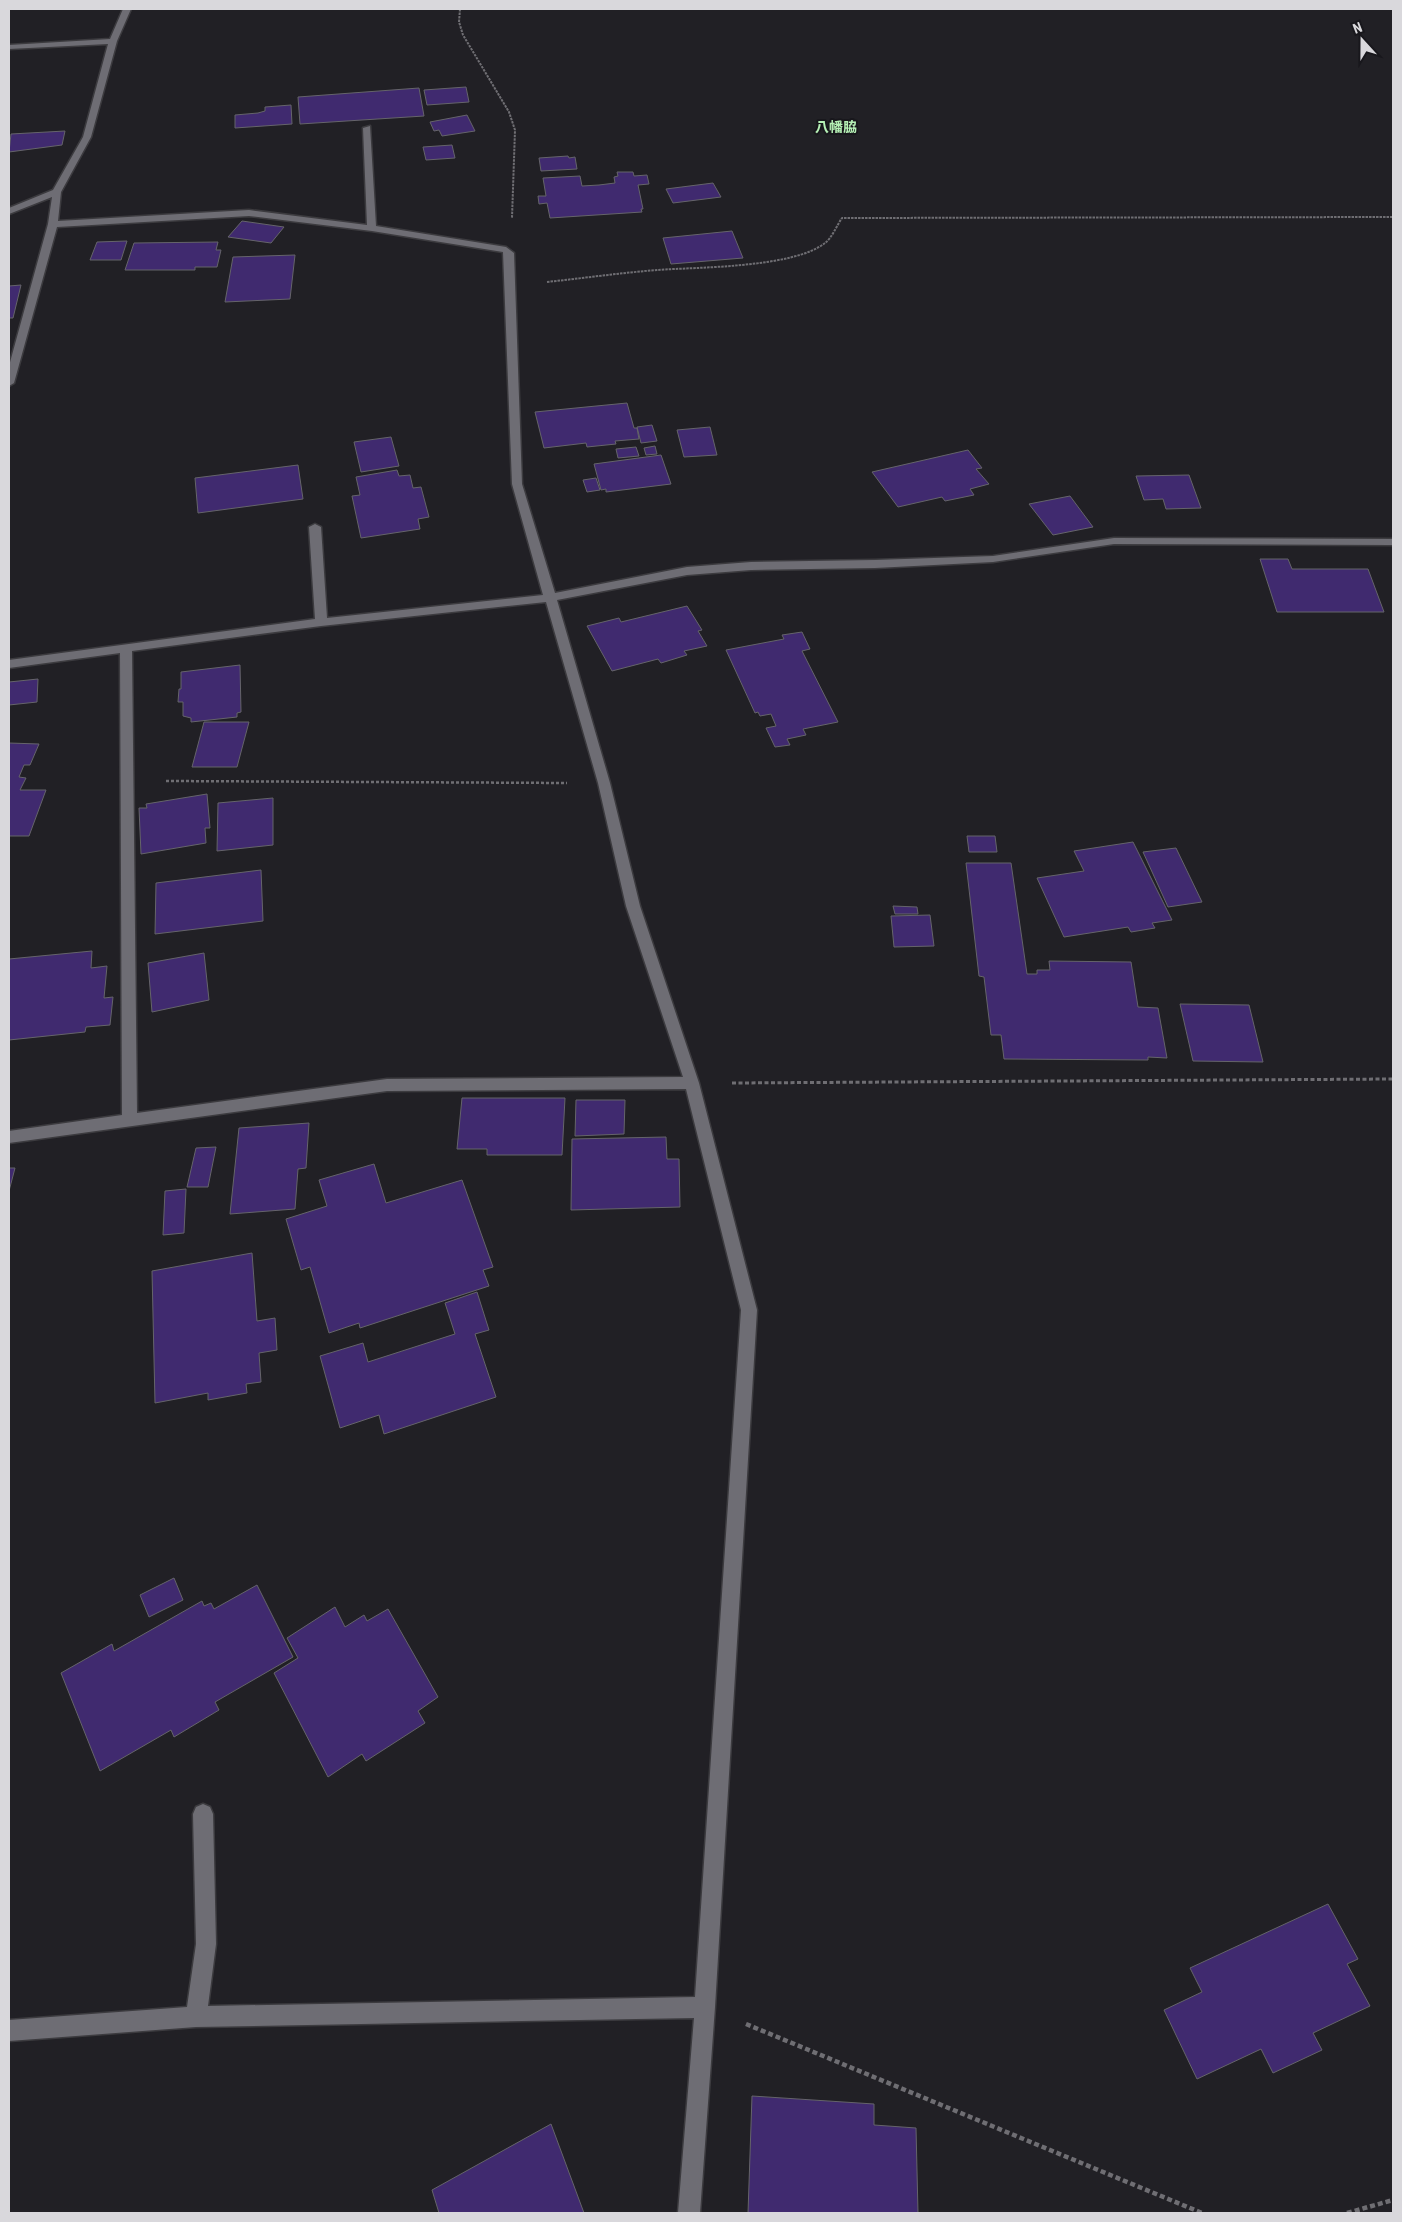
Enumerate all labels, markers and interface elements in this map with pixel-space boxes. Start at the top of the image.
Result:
north arrow [1337,15,1387,65]
text: N [1350,19,1364,37]
district label: 八幡脇 [815,119,857,135]

